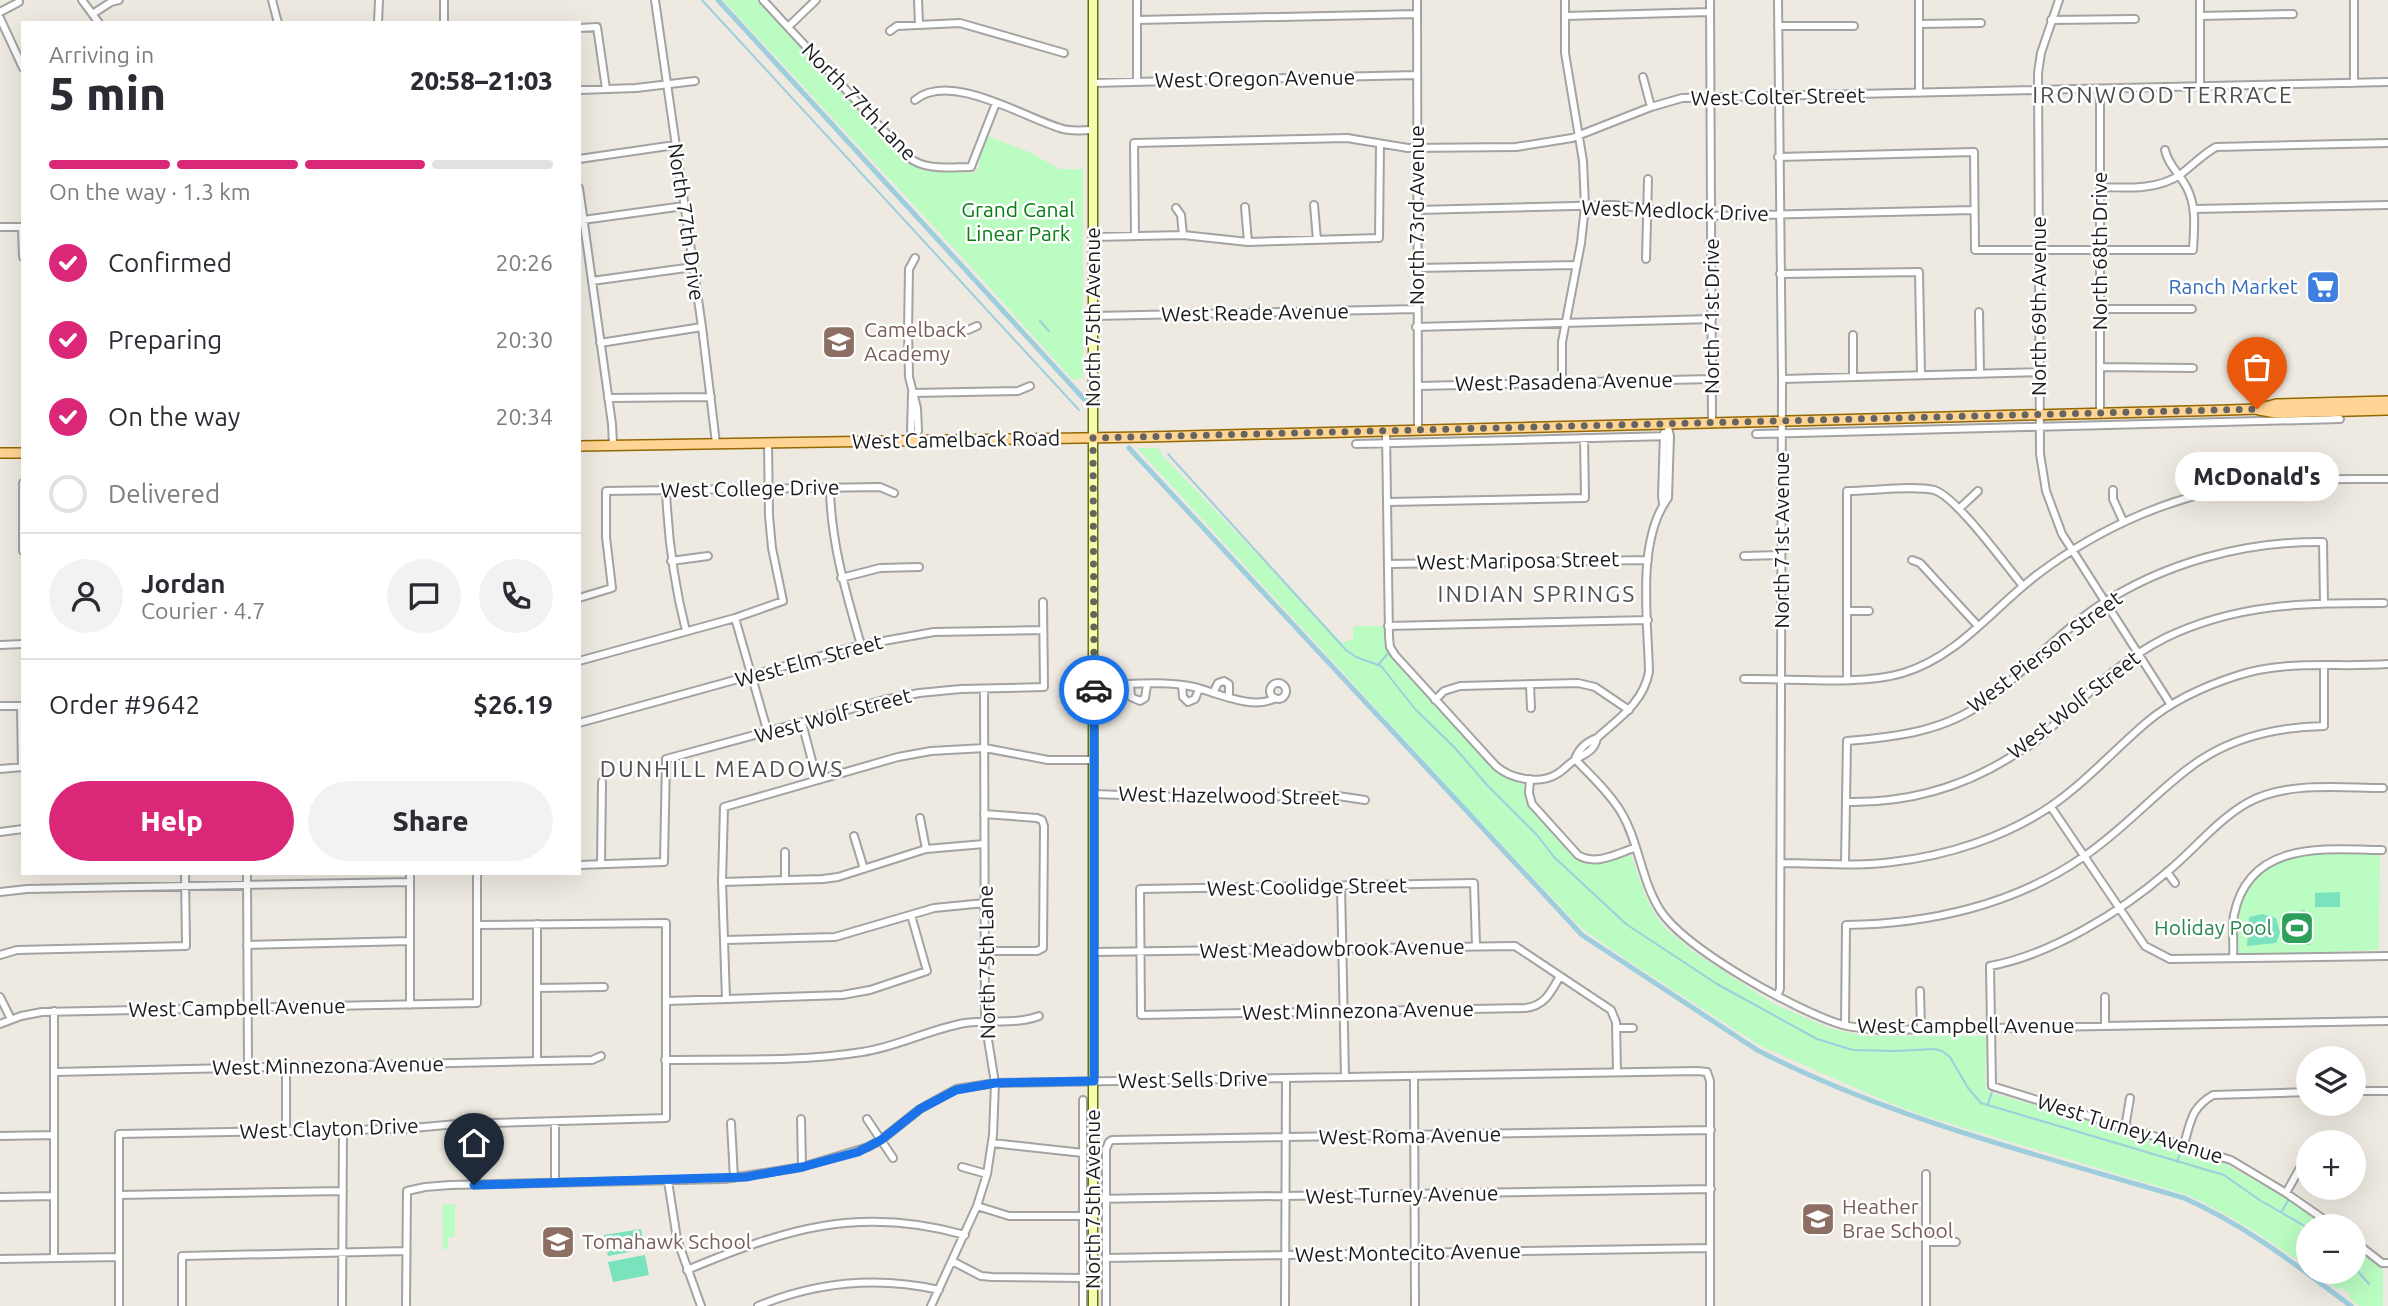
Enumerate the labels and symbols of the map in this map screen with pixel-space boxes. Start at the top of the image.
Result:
street label: North 77th Lane [798,38,922,165]
street label: West Oregon Avenue [1154,64,1355,92]
street label: West Colter Street [1690,82,1866,110]
district label: IRONWOOD TERRACE [2032,82,2294,107]
street label: North 73rd Avenue [1404,125,1428,305]
street label: North 77th Drive [664,142,710,302]
street label: North 68th Drive [2087,172,2111,330]
street label: West Medlock Drive [1581,195,1769,225]
park label: Grand Canal Linear Park [961,197,1075,245]
street label: North 69th Avenue [2026,216,2050,396]
street label: North 75th Avenue [1080,227,1104,407]
street label: North 71st Drive [1699,238,1723,394]
supermarket icon: Ranch Market [2304,268,2342,306]
place label: Ranch Market [2169,274,2298,298]
street label: West Reade Avenue [1161,298,1349,326]
place label: Camelback Academy [864,317,967,365]
school or university icon: Camelback Academy [820,323,858,361]
pin [2227,337,2287,409]
street label: West Pasadena Avenue [1455,367,1673,395]
street label: West Camelback Road [852,425,1060,453]
callout: McDonald's [2175,451,2339,500]
street label: North 71st Avenue [1769,452,1793,628]
street label: West College Drive [660,474,840,502]
street label: West Mariposa Street [1416,546,1620,574]
district label: INDIAN SPRINGS [1438,581,1636,606]
street label: West Pierson Street [1963,585,2126,717]
street label: West Elm Street [732,629,885,691]
street label: West Wolf Street [2002,645,2144,763]
courier [1059,655,1129,725]
street label: West Wolf Street [752,683,914,747]
district label: DUNHILL MEADOWS [600,756,844,781]
street label: West Hazelwood Street [1118,781,1340,809]
street label: West Coolidge Street [1207,872,1407,900]
street label: North 75th Lane [973,885,999,1039]
sports icon: Holiday Pool [2278,909,2316,947]
place label: Holiday Pool [2154,915,2272,939]
street label: West Meadowbrook Avenue [1199,934,1465,962]
street label: West Campbell Avenue [128,993,346,1021]
street label: West Minnezona Avenue [1242,996,1474,1024]
street label: West Campbell Avenue [1857,1013,2075,1037]
street label: West Minnezona Avenue [212,1051,444,1079]
street label: West Sells Drive [1118,1066,1268,1092]
street label: West Turney Avenue [2034,1088,2226,1168]
street label: North 75th Avenue [1080,1109,1104,1289]
street label: West Clayton Drive [239,1113,419,1143]
pin [444,1113,504,1185]
street label: West Roma Avenue [1318,1121,1502,1149]
street label: West Turney Avenue [1305,1180,1499,1208]
place label: Heather Brae School [1842,1194,1953,1242]
school or university icon: Heather Brae School [1799,1200,1837,1238]
school or university icon: Tomahawk School [539,1223,577,1261]
place label: Tomahawk School [582,1229,751,1253]
street label: West Montecito Avenue [1295,1238,1521,1266]

